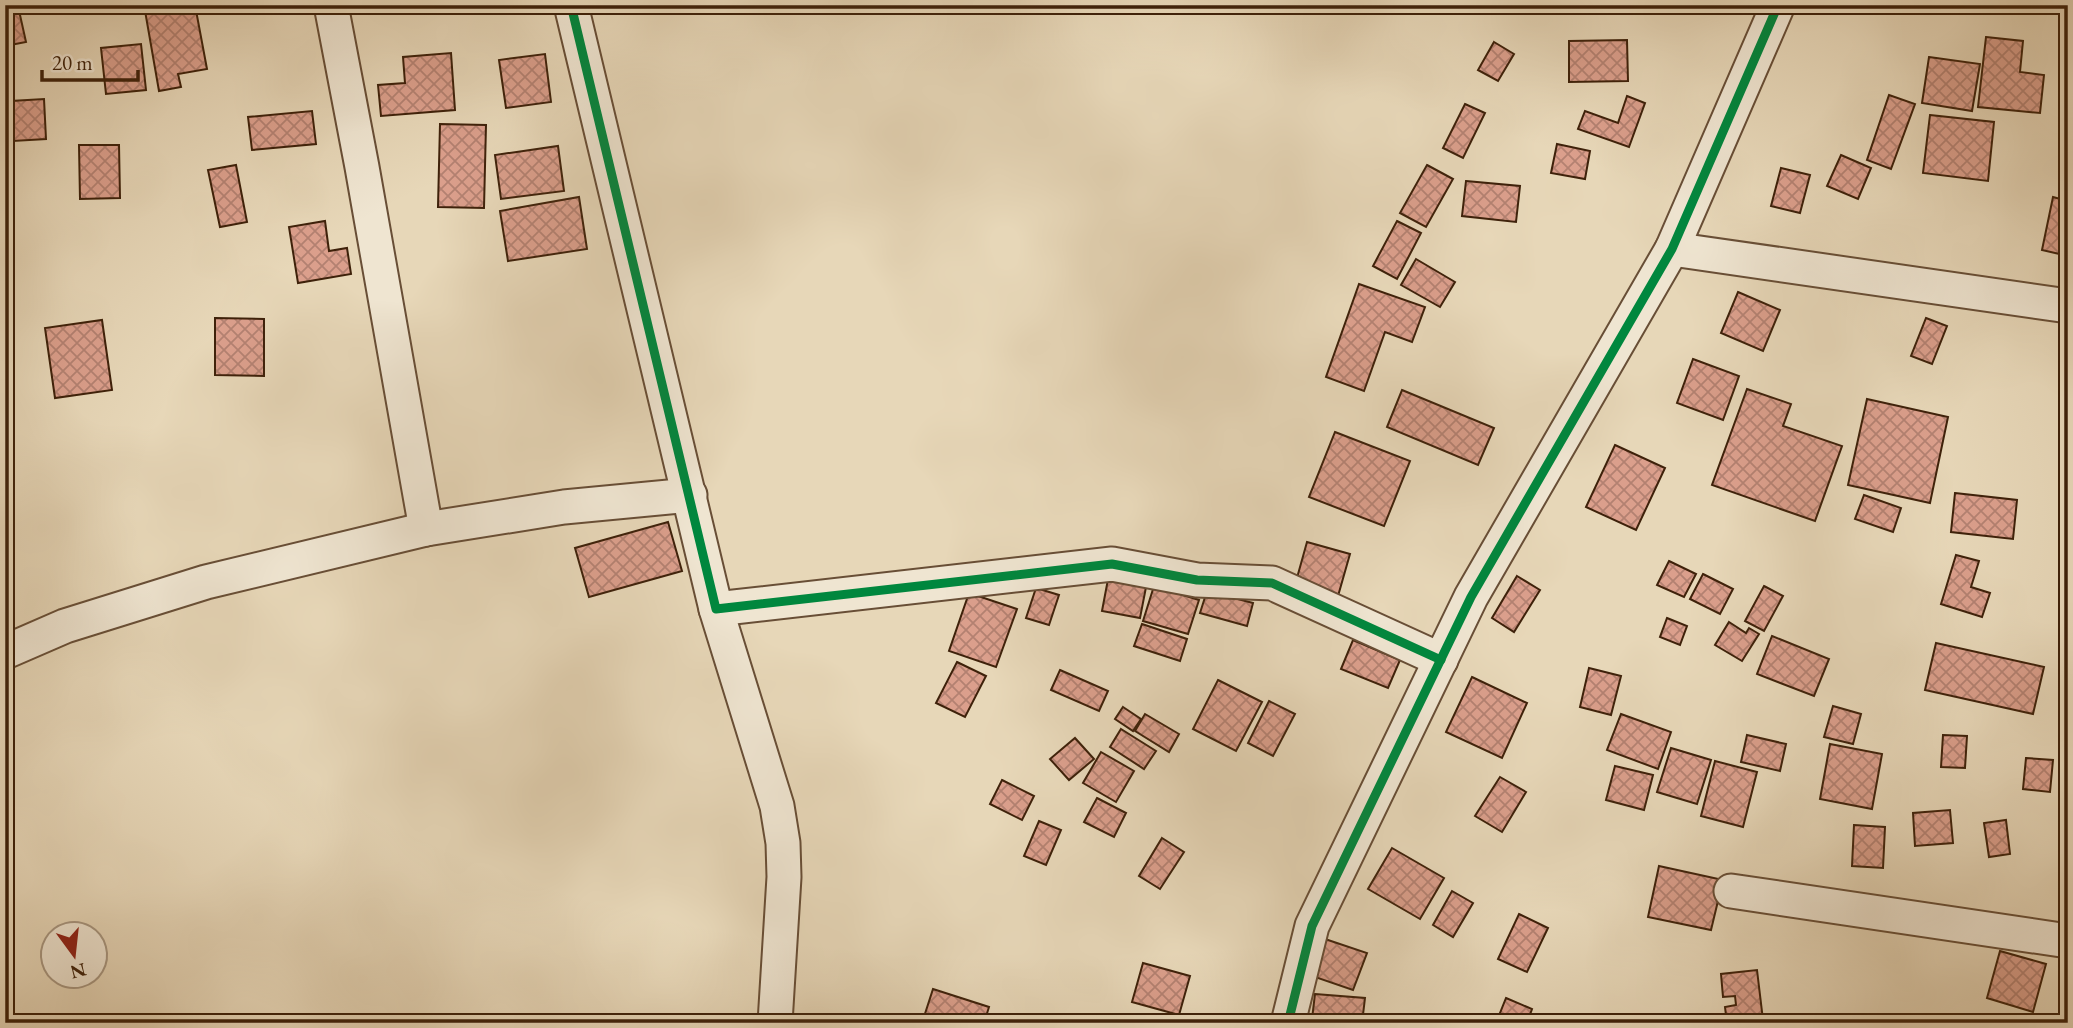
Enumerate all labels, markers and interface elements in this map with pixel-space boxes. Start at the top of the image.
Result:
scale bar [42,38,138,82]
text: 20 m [52,49,93,76]
north arrow [38,920,108,990]
text: N [67,957,89,985]

